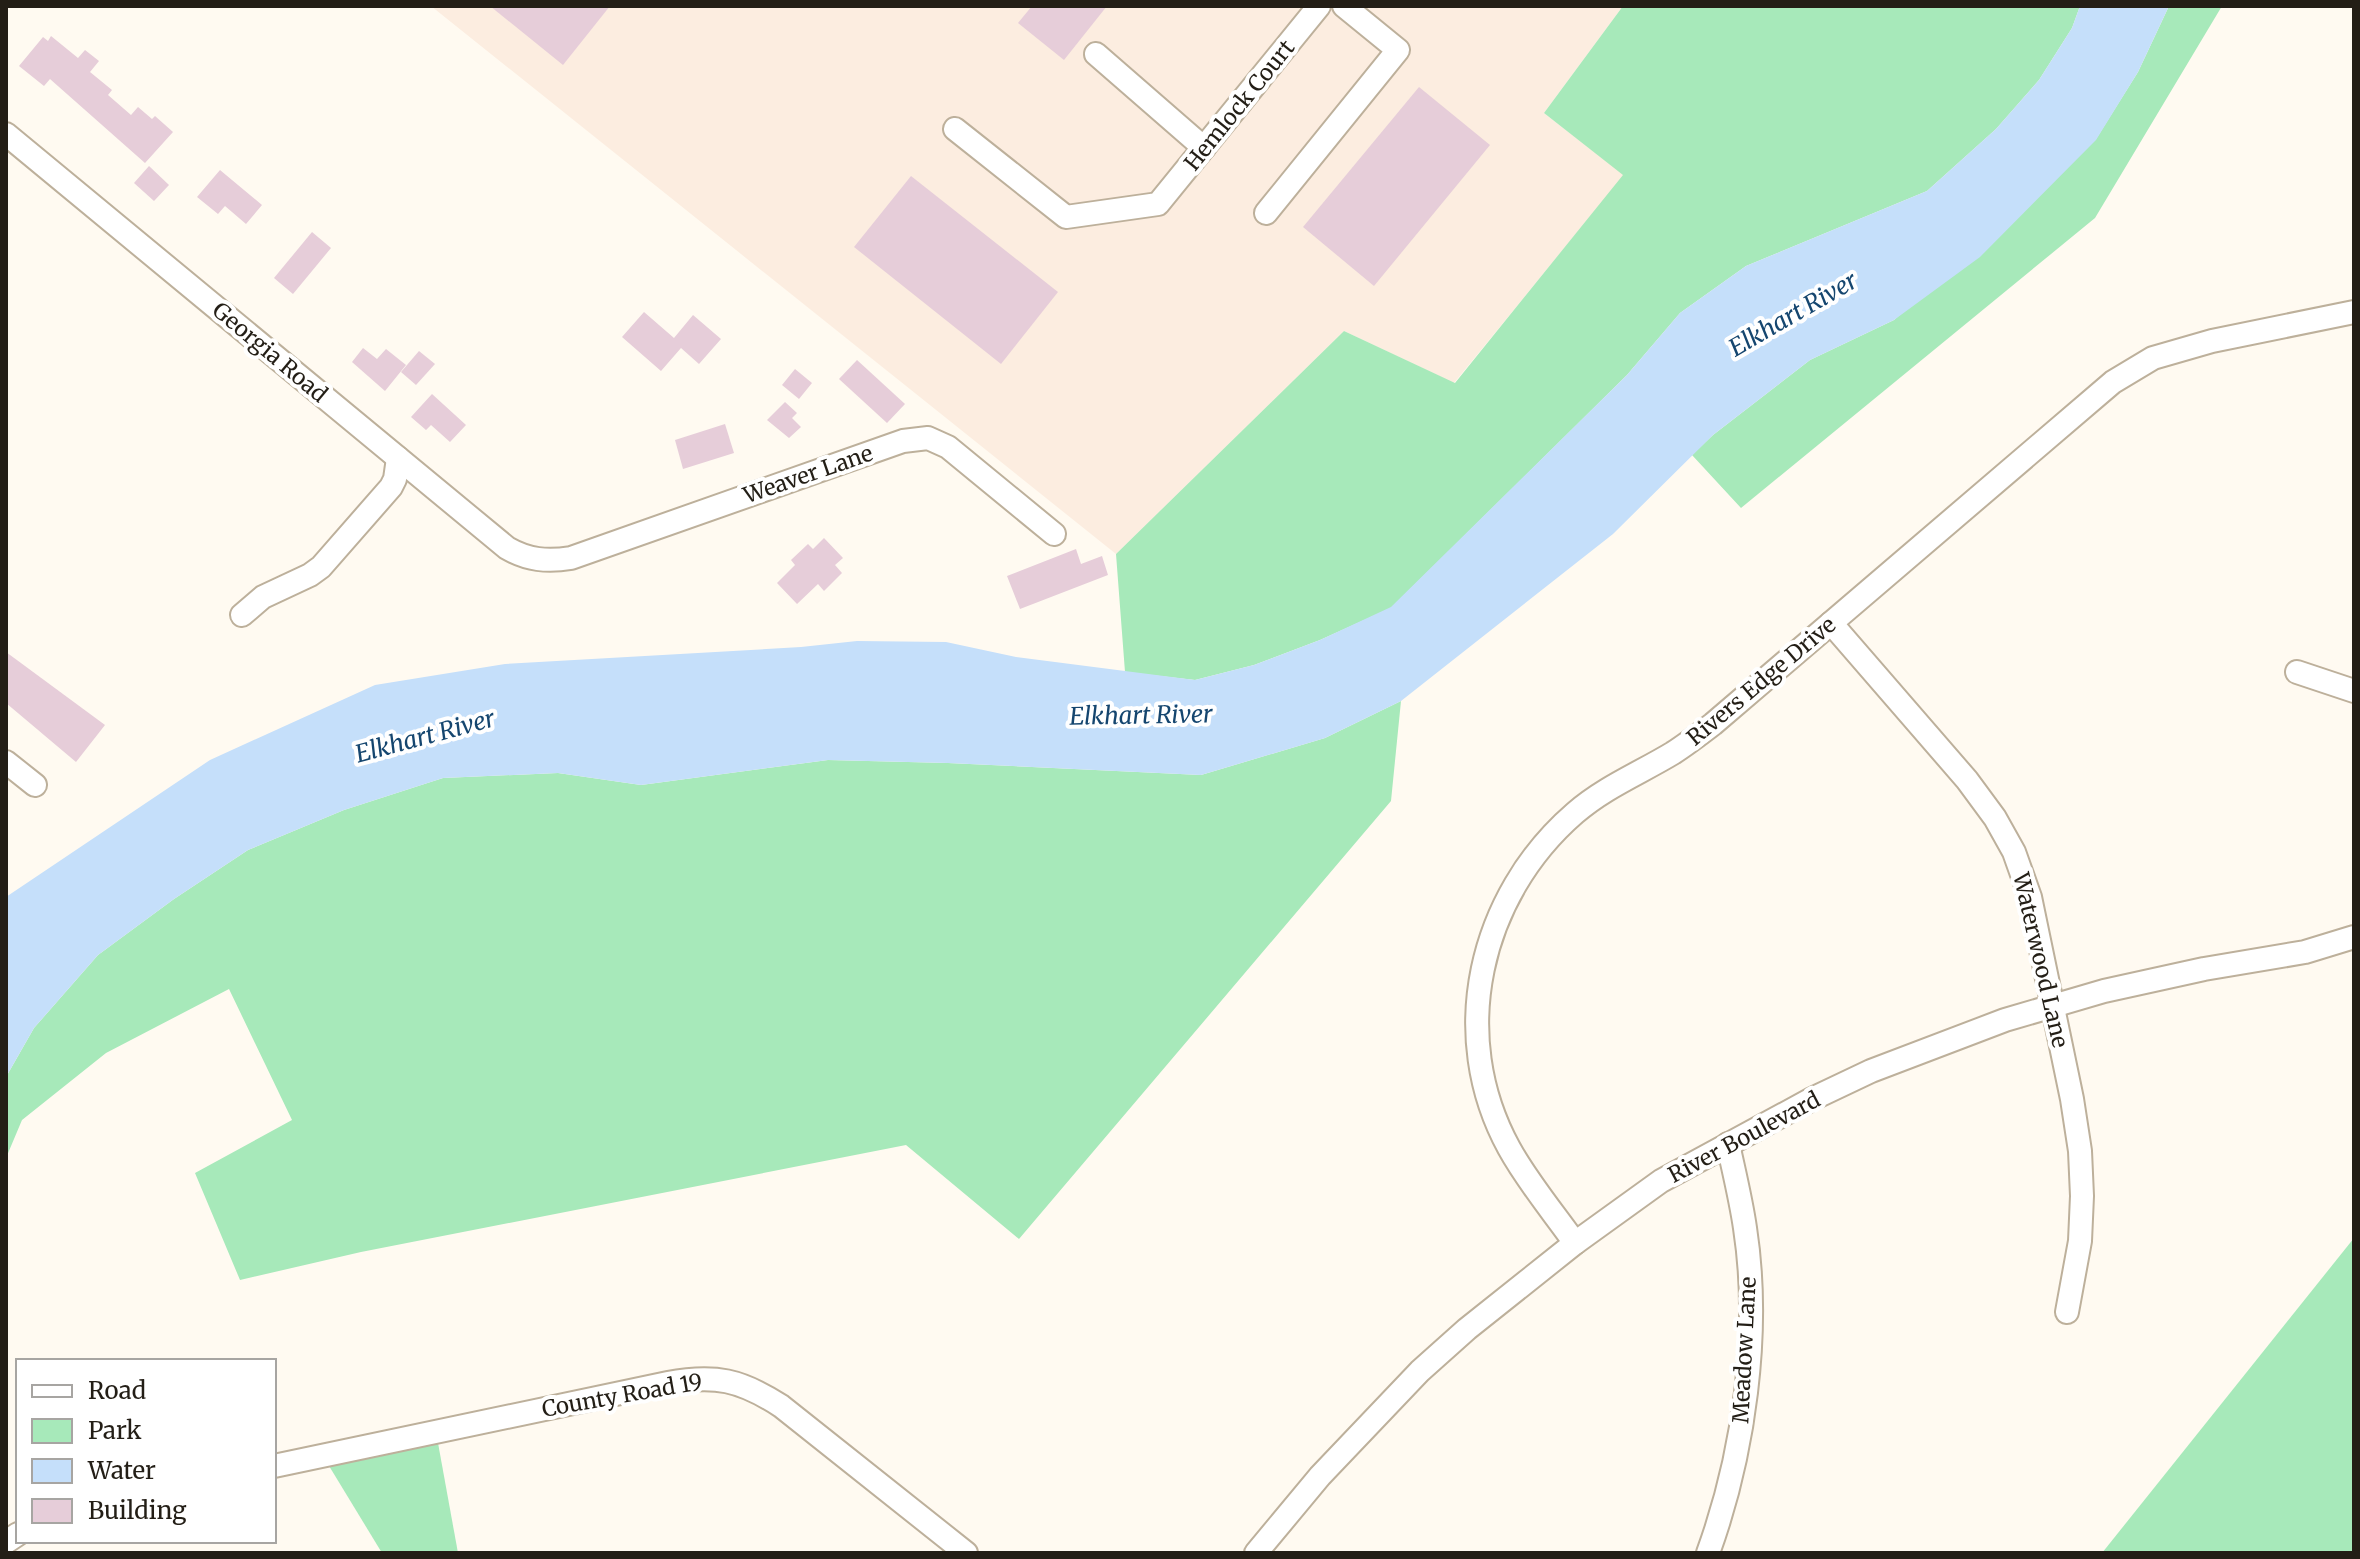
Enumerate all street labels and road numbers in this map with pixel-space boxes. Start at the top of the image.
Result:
street label: Hemlock Court [1178,34,1300,176]
street label: Georgia Road [207,296,333,408]
street label: Weaver Lane [739,439,876,510]
street label: Rivers Edge Drive [1681,611,1841,751]
street label: Waterwood Lane [2007,869,2075,1050]
street label: River Boulevard [1663,1085,1825,1189]
street label: Meadow Lane [1726,1276,1762,1424]
street label: County Road 19 [540,1367,704,1423]

